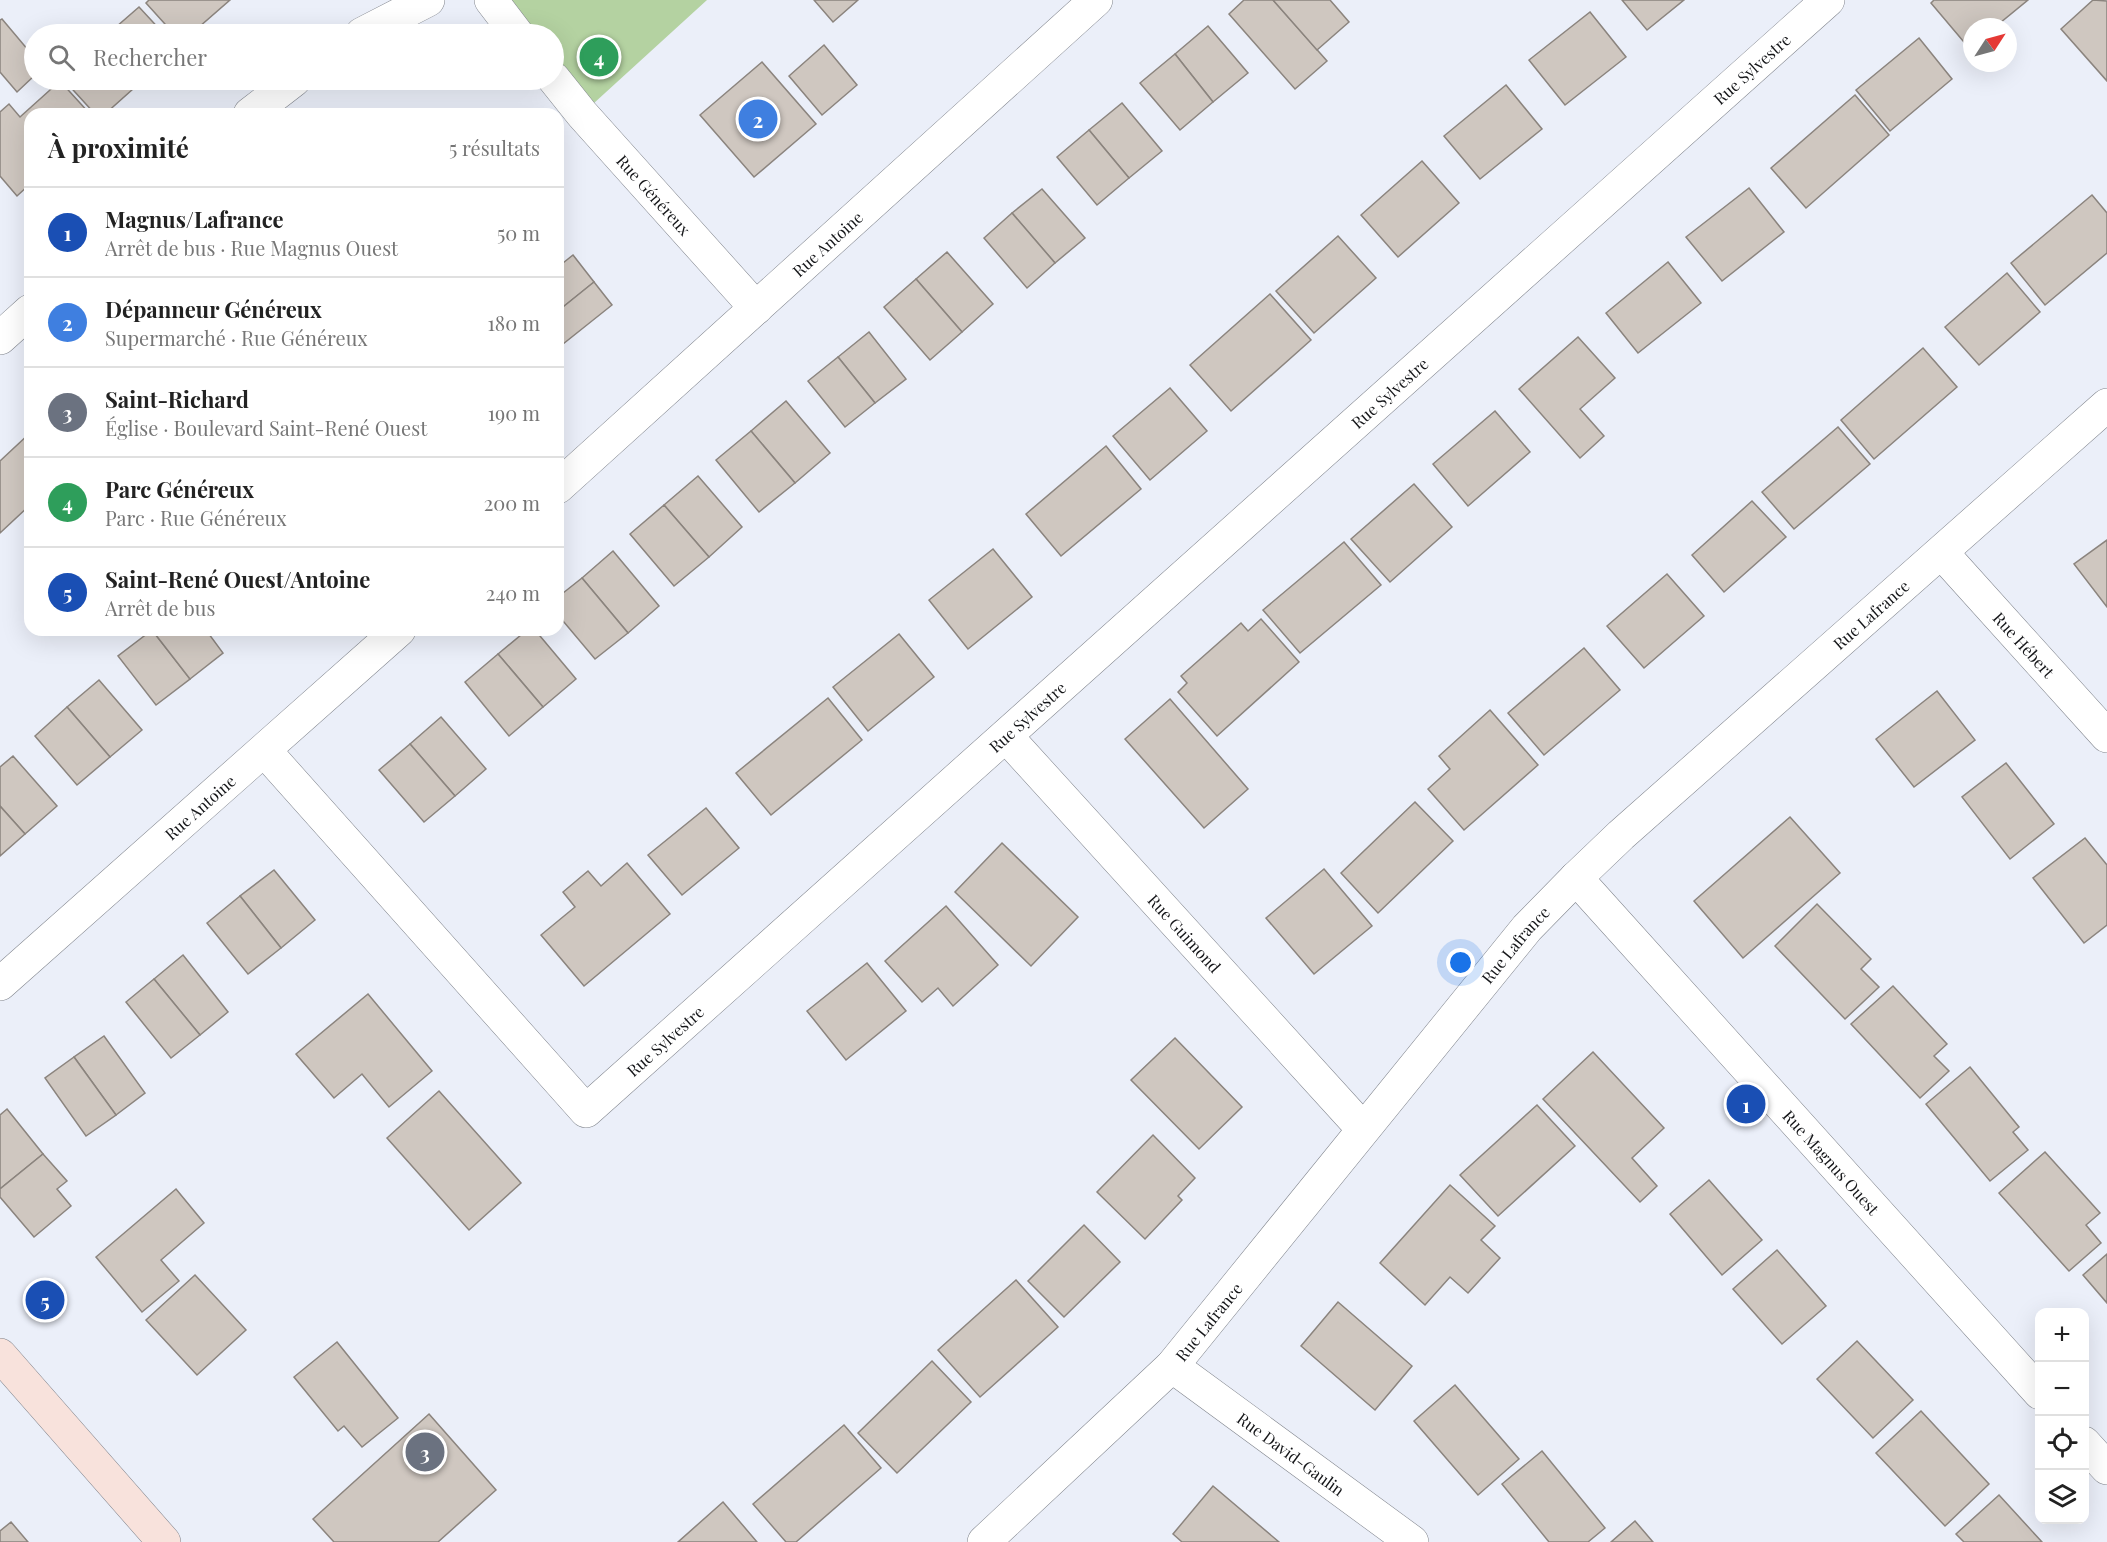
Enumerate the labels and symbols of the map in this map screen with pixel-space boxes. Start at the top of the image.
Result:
north arrow [1963,18,2017,72]
street label: Rue Sylvestre [1709,29,1794,108]
pin: 4 [580,34,618,80]
pin: 2 [738,96,777,142]
street label: Rue Généreux [613,150,696,240]
street label: Rue Antoine [788,206,867,281]
street label: Rue Sylvestre [1346,353,1432,432]
street label: Rue Lafrance [1828,575,1913,653]
street label: Rue Hébert [1989,607,2060,682]
street label: Rue Sylvestre [984,677,1070,756]
street label: Rue Antoine [160,770,240,844]
street label: Rue Guimond [1144,889,1226,977]
street label: Rue Lafrance [1476,901,1554,987]
your location [1446,948,1475,977]
street label: Rue Sylvestre [622,1001,708,1080]
pin: 1 [1726,1082,1766,1126]
street label: Rue Magnus Ouest [1779,1105,1885,1219]
pin: 5 [26,1278,64,1322]
street label: Rue Lafrance [1170,1278,1246,1365]
street label: Rue David-Gaulin [1234,1407,1350,1500]
pin: 3 [406,1430,444,1474]

